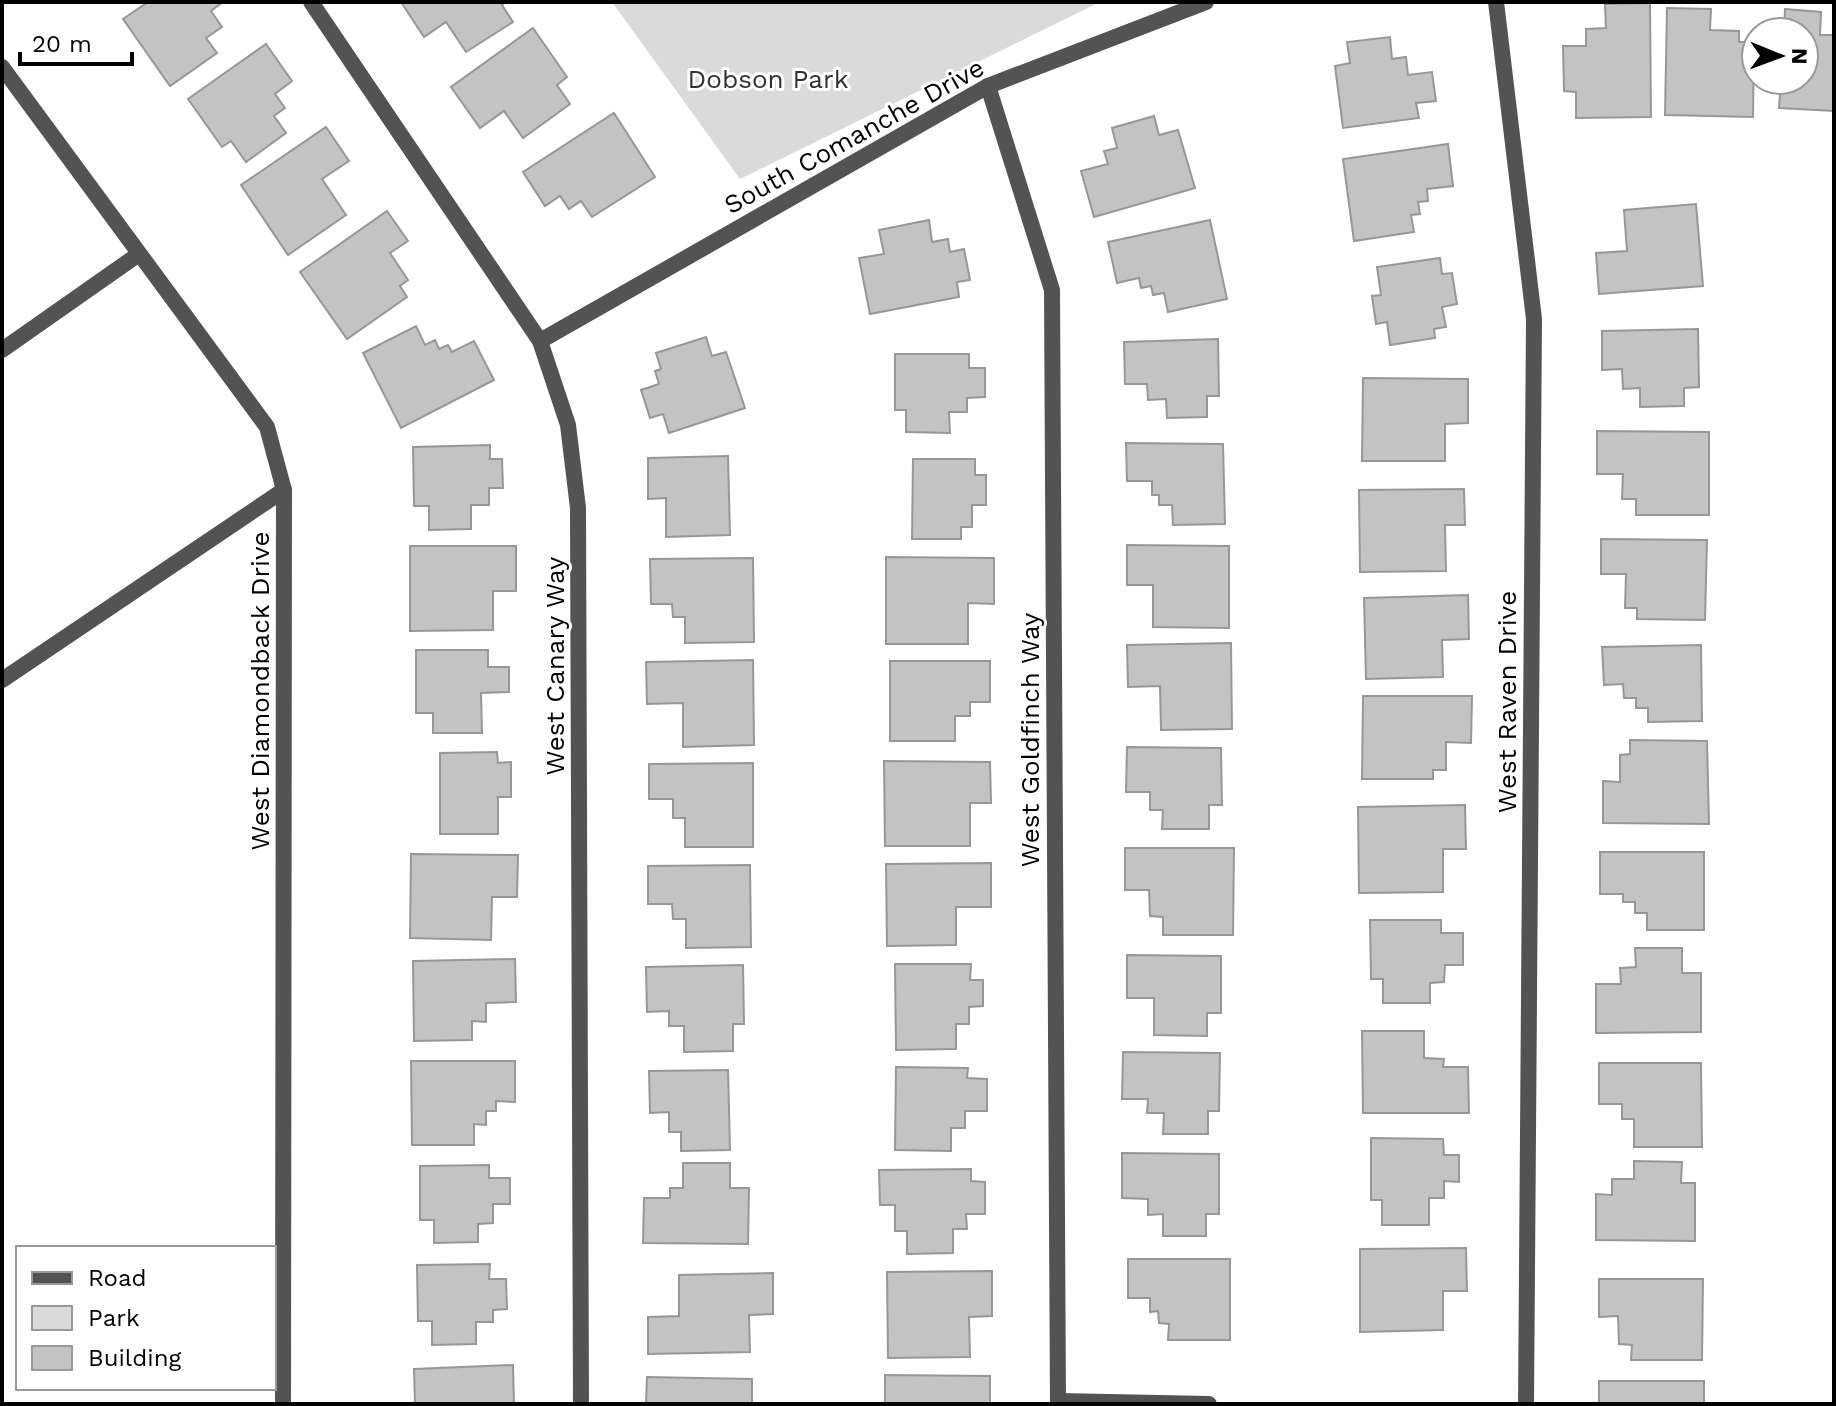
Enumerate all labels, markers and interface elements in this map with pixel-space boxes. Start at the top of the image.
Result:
scale bar [20,16,132,66]
north arrow [1740,16,1820,96]
text: 20 m [32,30,92,58]
text: N [1787,48,1812,65]
street label: South Comanche Drive [719,52,989,220]
park label: Dobson Park [688,64,849,94]
street label: West Diamondback Drive [245,532,275,850]
street label: West Canary Way [540,556,570,775]
street label: West Raven Drive [1492,591,1522,813]
street label: West Goldfinch Way [1015,612,1045,867]
legend [16,1246,276,1390]
text: Road [88,1264,147,1292]
text: Park [88,1304,140,1332]
text: Building [88,1344,181,1372]

